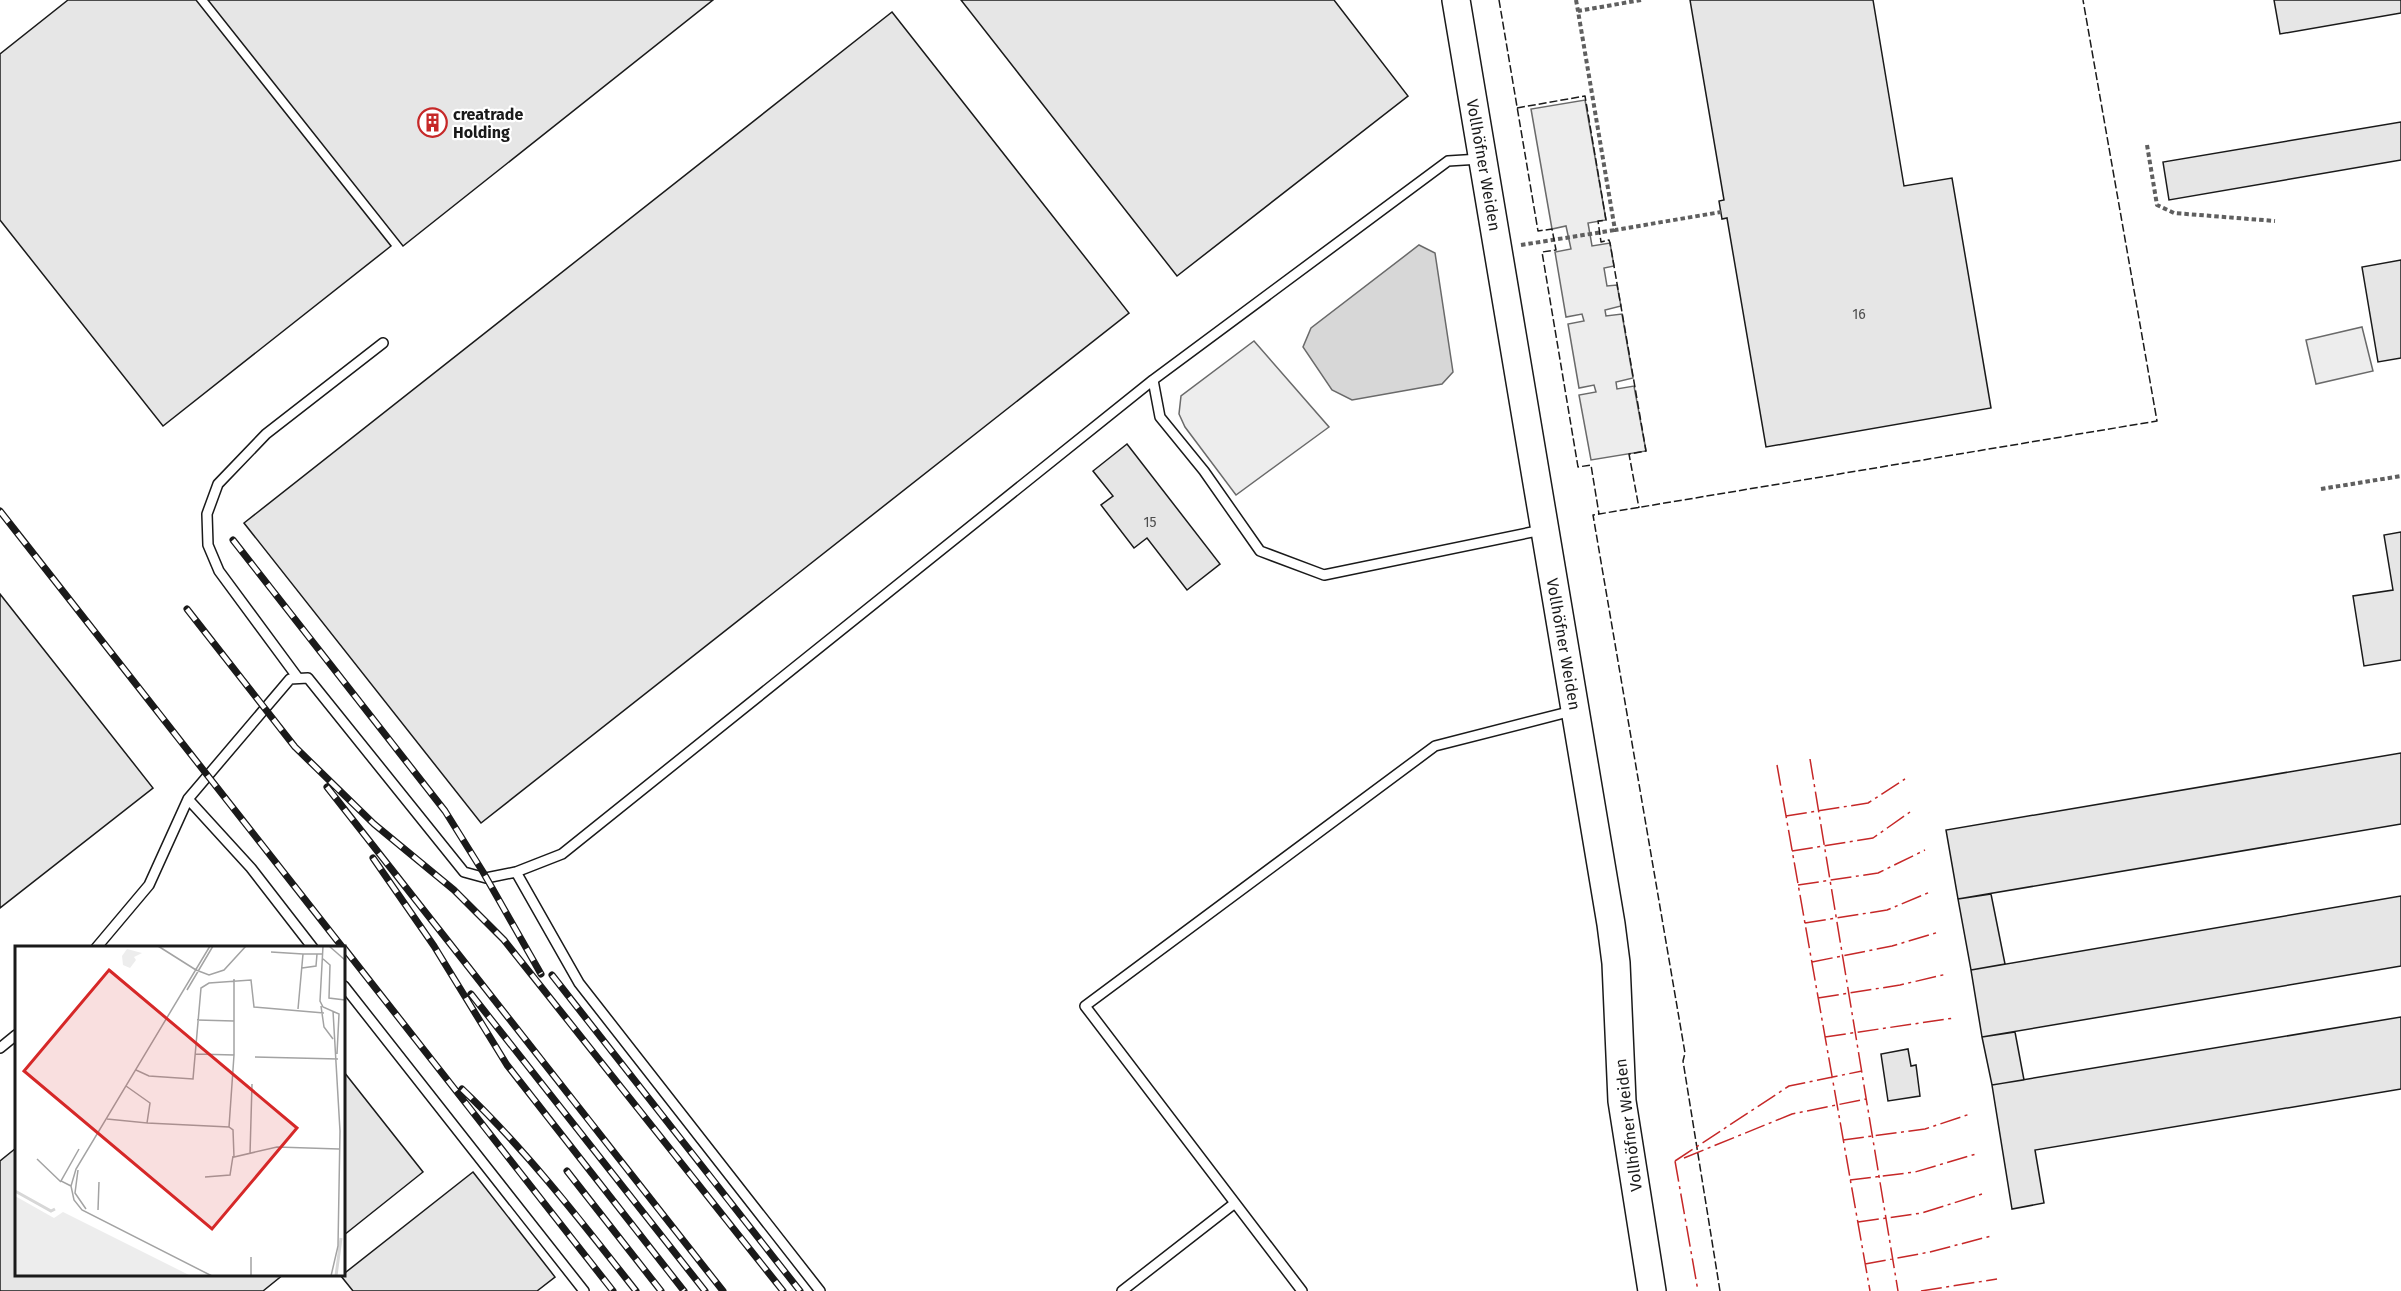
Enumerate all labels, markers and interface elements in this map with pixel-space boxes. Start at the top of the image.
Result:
street label: Vollhöfner Weiden [1463,98,1504,233]
place label: creatrade Holding [453,105,523,142]
building icon: creatrade Holding [416,107,448,139]
house number: 16 [1852,306,1866,323]
house number: 15 [1143,514,1157,531]
street label: Vollhöfner Weiden [1543,577,1584,712]
inset map [15,946,345,1276]
street label: Vollhöfner Weiden [1611,1057,1646,1192]

